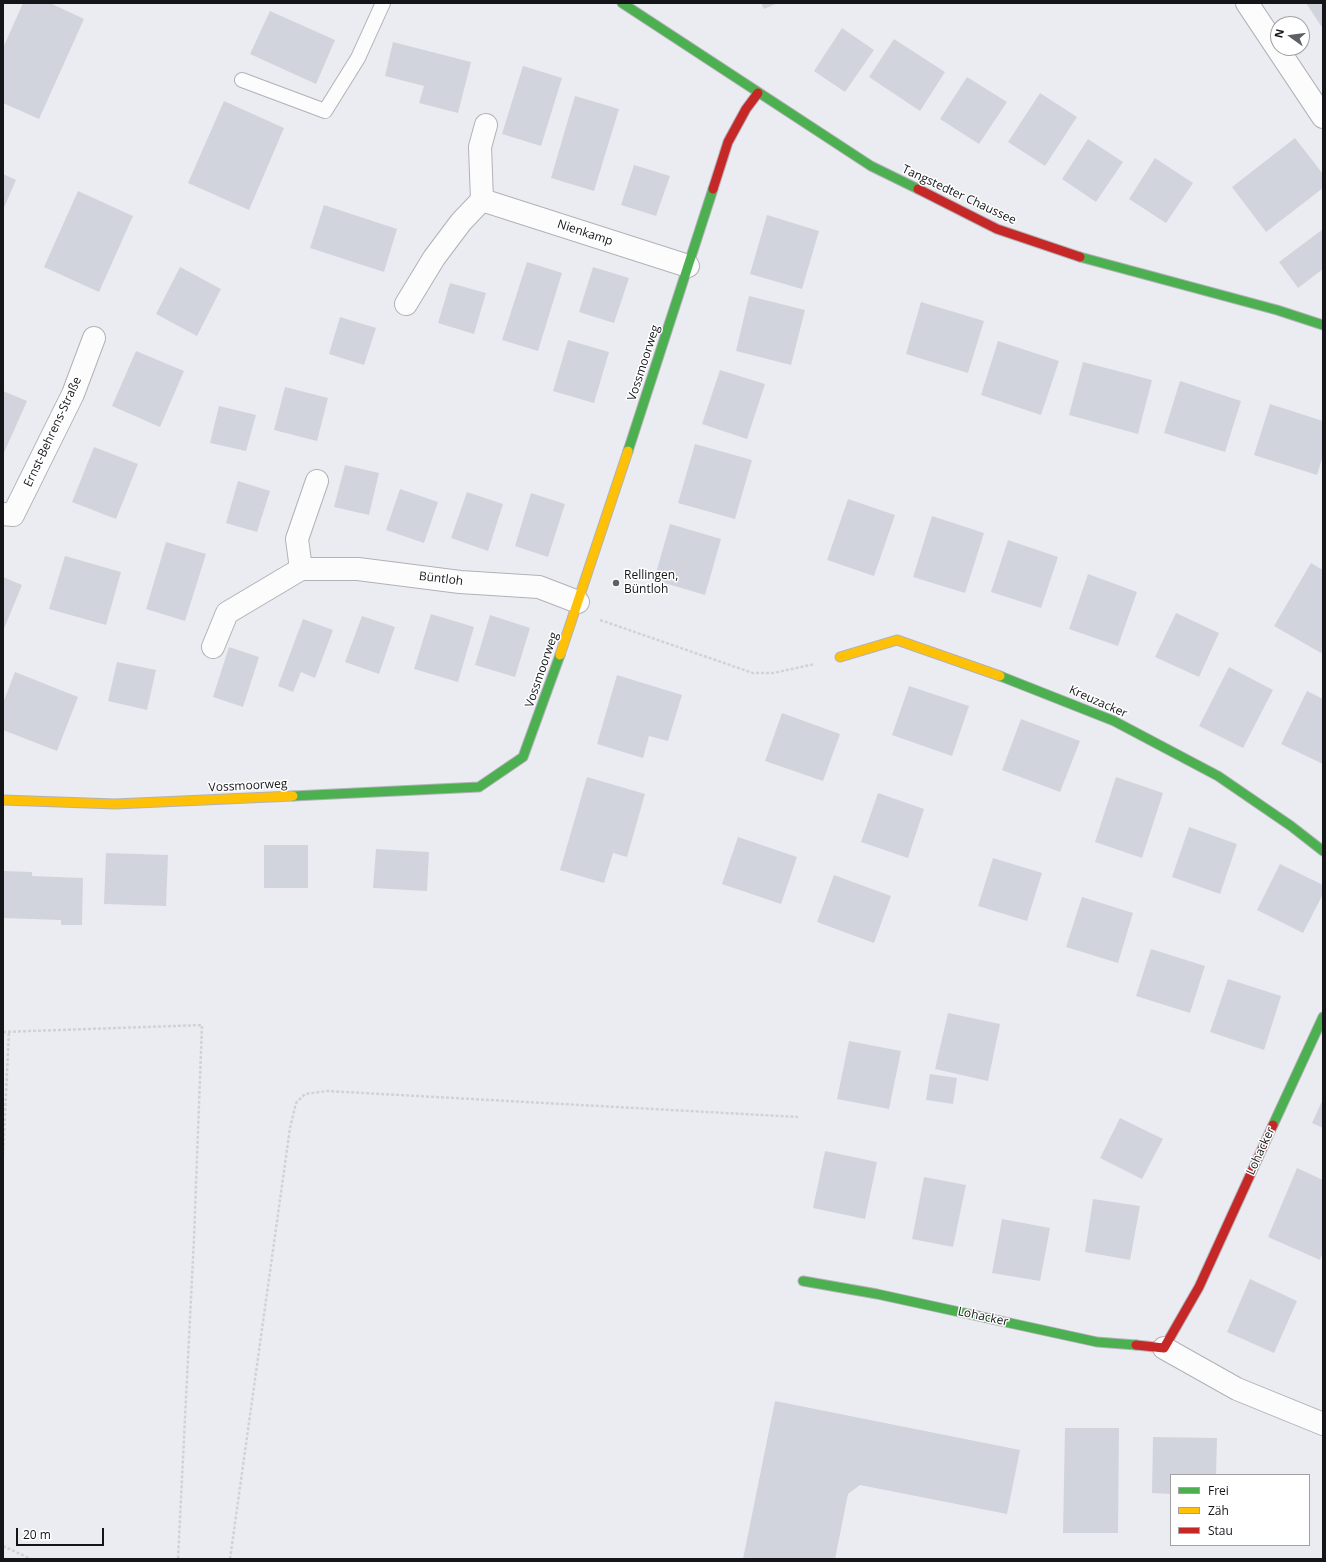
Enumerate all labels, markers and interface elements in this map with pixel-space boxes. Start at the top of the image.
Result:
north arrow [1270,16,1310,56]
text: N [1270,27,1287,39]
street label: Tangstedter Chaussee [900,162,1018,228]
street label: Nienkamp [555,217,615,249]
street label: Vossmoorweg [625,323,663,403]
street label: Ernst-Behrens-Straße [21,375,85,489]
street label: Büntloh [418,569,464,589]
place label: Rellingen, Büntloh [624,569,678,597]
marker: Rellingen, Büntloh [611,578,621,588]
street label: Vossmoorweg [522,630,562,710]
street label: Kreuzacker [1067,683,1129,721]
street label: Vossmoorweg [208,777,288,795]
street label: Lohacker [1244,1125,1278,1177]
street label: Lohacker [956,1305,1010,1329]
legend [1170,1474,1310,1546]
text: Frei [1208,1482,1229,1499]
text: Zäh [1208,1502,1229,1519]
scale bar [18,1520,106,1546]
text: Stau [1208,1522,1233,1539]
text: 20 m [23,1526,51,1543]

